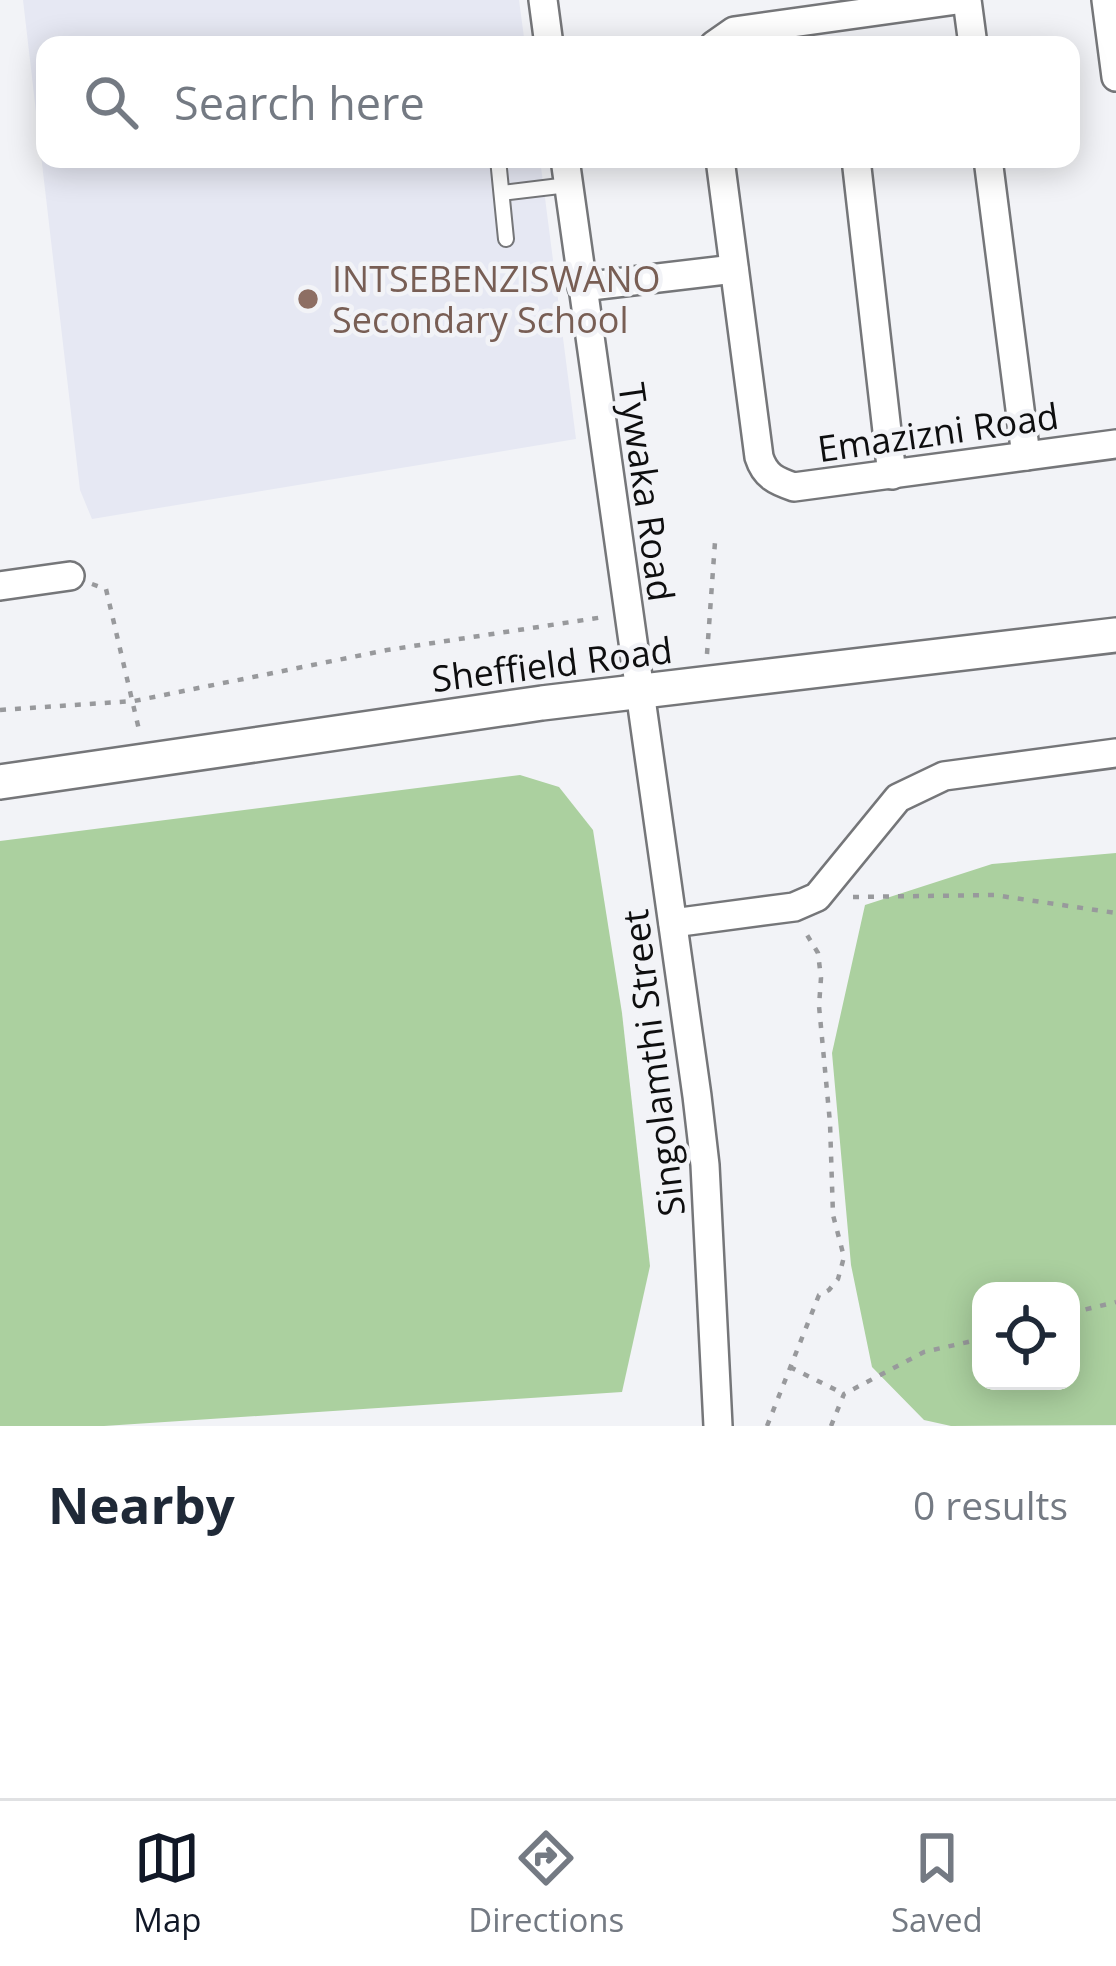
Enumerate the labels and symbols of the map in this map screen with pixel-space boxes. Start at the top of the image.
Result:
place label: INTSEBENZISWANO Secondary School [332,254,661,344]
marker: INTSEBENZISWANO Secondary School [295,286,321,312]
street label: Tywaka Road [607,380,687,604]
street label: Emazizni Road [814,391,1062,473]
street label: Sheffield Road [429,625,675,703]
street label: Singolamthi Street [610,907,696,1219]

